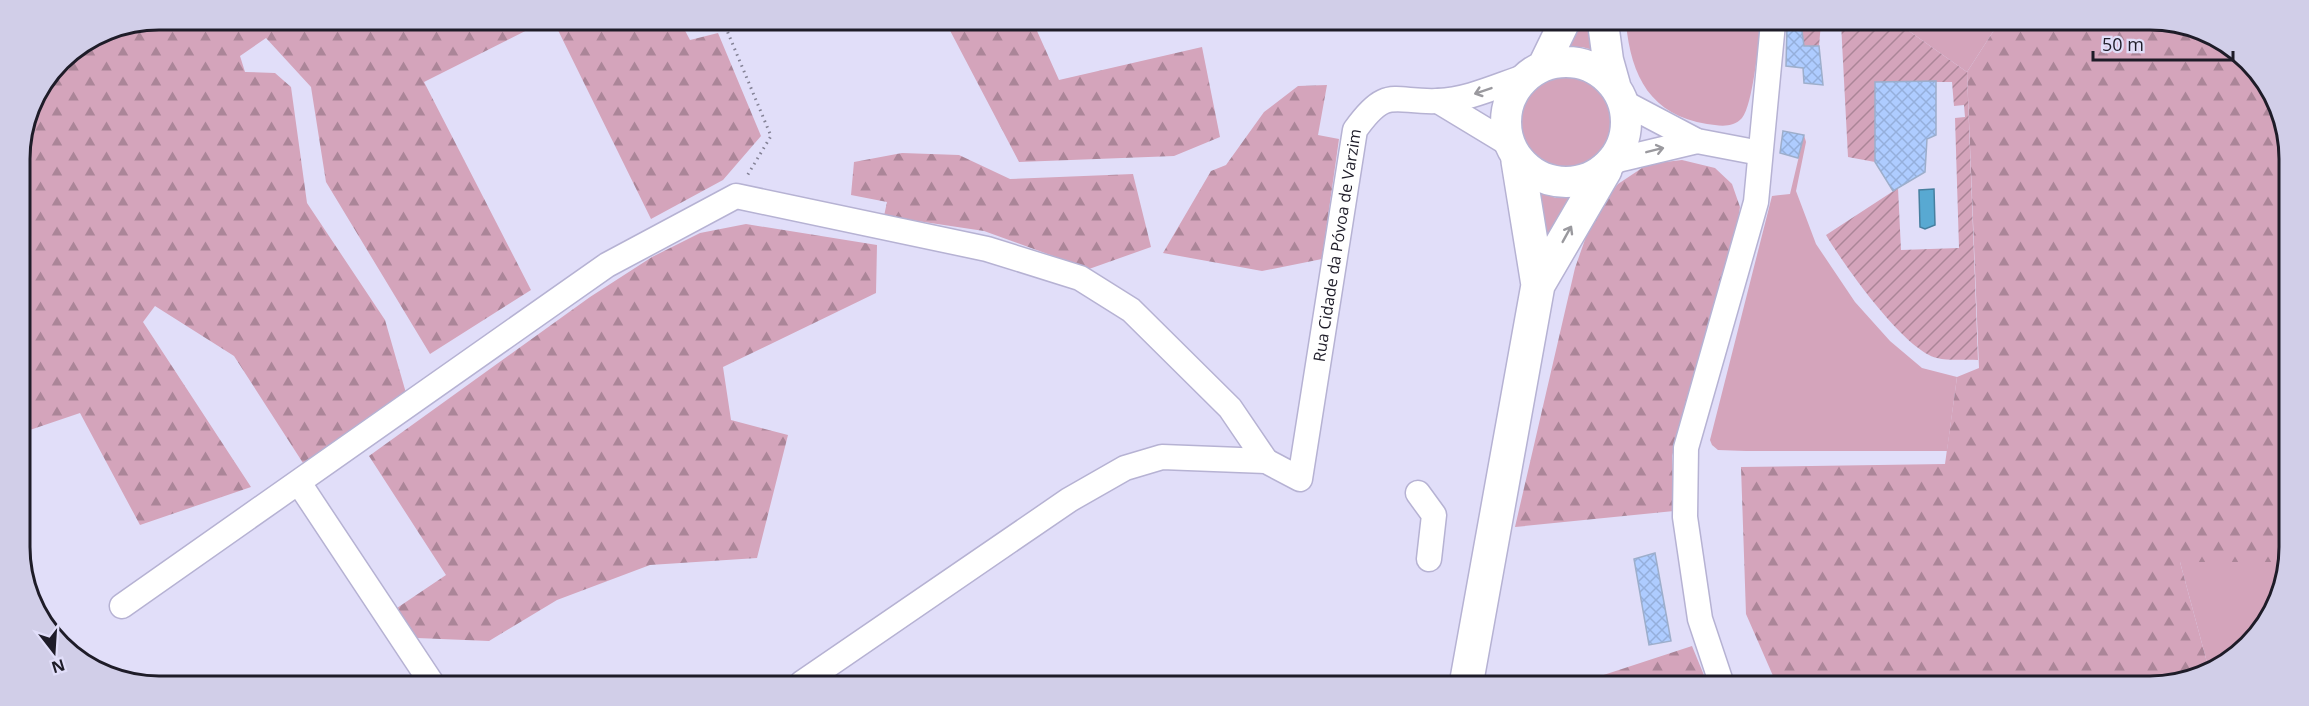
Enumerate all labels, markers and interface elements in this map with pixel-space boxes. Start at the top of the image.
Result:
scale bar [2093,24,2232,62]
text: 50 m [2102,32,2144,56]
one-way arrow [1474,86,1493,97]
street label: Rua Cidade da Póvoa de Varzim [1308,127,1366,363]
one-way arrow [1645,144,1664,156]
one-way arrow [1561,226,1573,243]
north arrow [24,622,84,682]
text: N [49,654,68,679]

